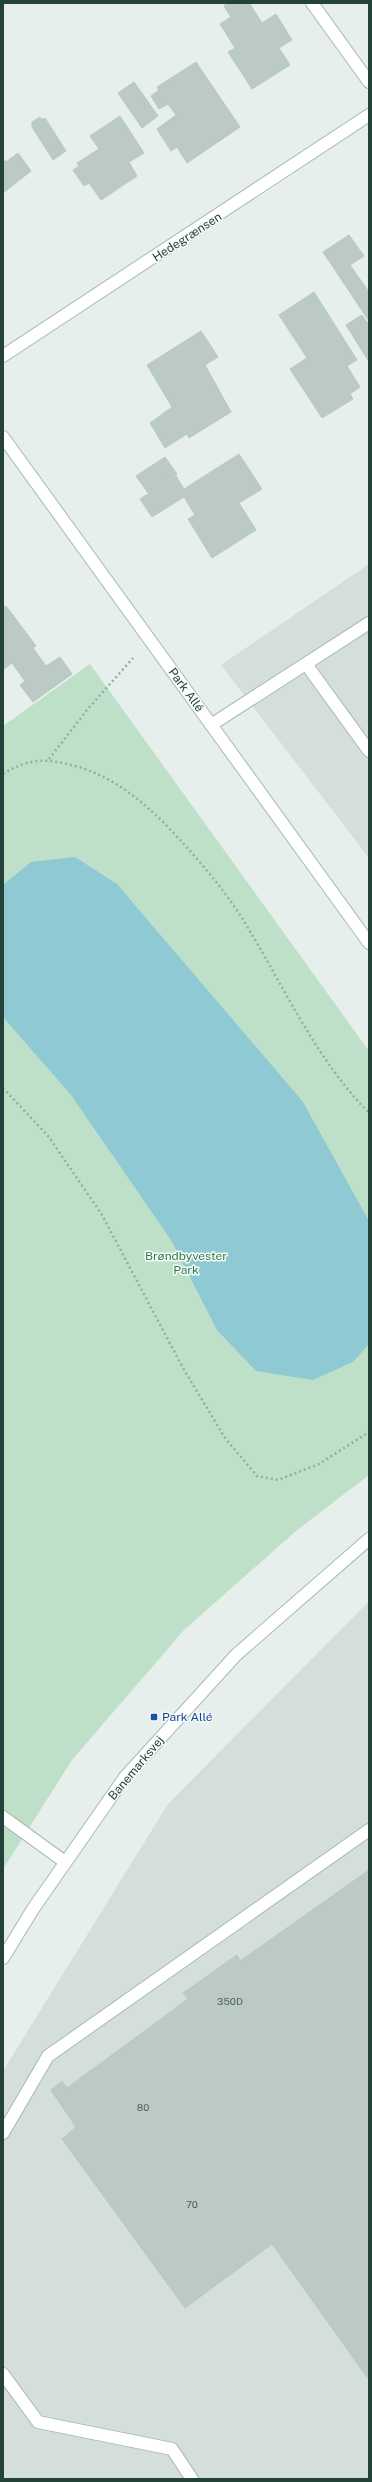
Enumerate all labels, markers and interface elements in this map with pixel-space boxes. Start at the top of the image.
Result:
street label: Hedegrænsen [150,209,224,264]
street label: Park Allé [165,665,207,715]
park label: Brøndbyvester Park [145,1249,227,1277]
place label: Park Allé [162,1710,213,1724]
marker: Park Allé [149,1712,159,1722]
street label: Banemarksvej [105,1733,167,1803]
house number: 350D [217,1995,243,2007]
house number: 80 [137,2101,149,2113]
house number: 70 [186,2198,198,2210]

